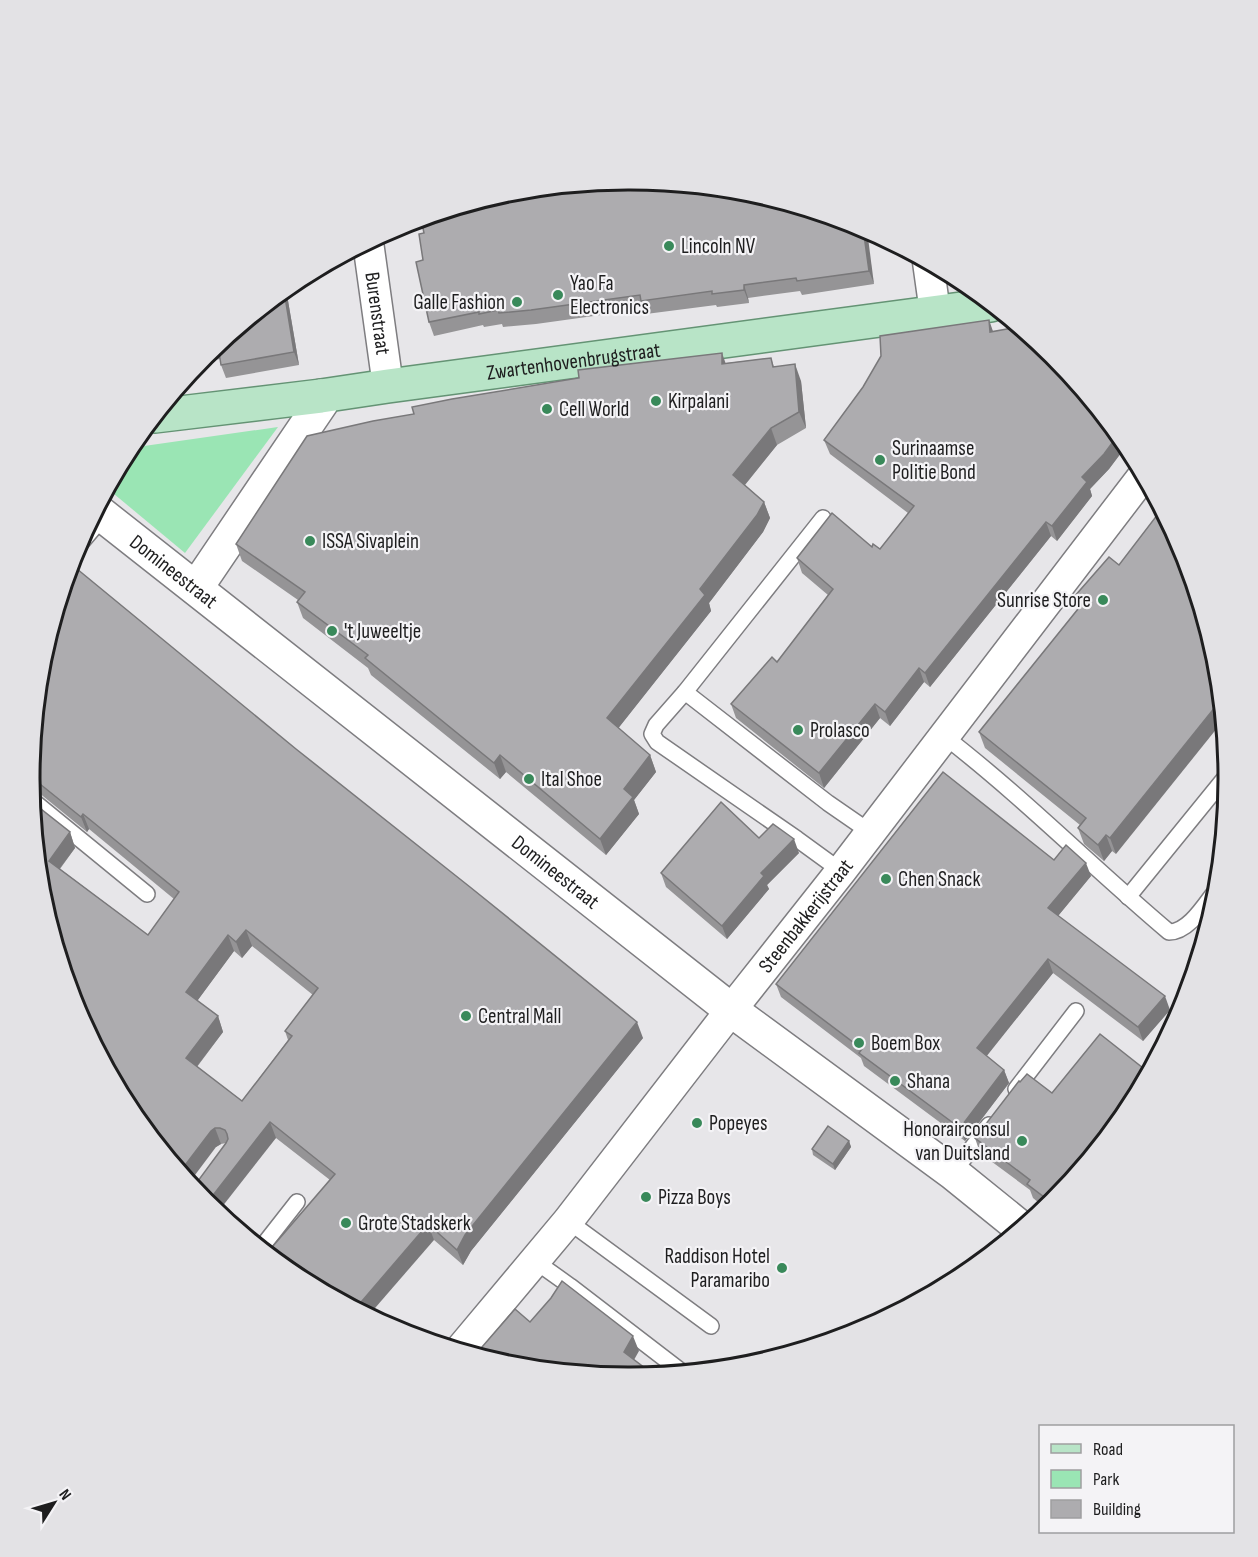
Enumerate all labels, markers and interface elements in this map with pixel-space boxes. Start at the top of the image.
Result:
place label: Lincoln NV [681,234,756,259]
marker: Lincoln NV [662,239,676,253]
street label: Burenstraat [359,270,396,356]
place label: Yao Fa Electronics [570,271,649,320]
marker: Yao Fa Electronics [551,288,565,302]
place label: Galle Fashion [413,290,505,315]
marker: Galle Fashion [510,295,524,309]
street label: Zwartenhovenbrugstraat [485,338,662,386]
place label: Kirpalani [668,389,729,414]
marker: Kirpalani [649,394,663,408]
place label: Cell World [559,397,629,422]
marker: Cell World [540,402,554,416]
place label: Surinaamse Politie Bond [892,436,976,485]
marker: Surinaamse Politie Bond [873,453,887,467]
street label: Domineestraat [125,529,222,614]
place label: ISSA Sivaplein [322,529,419,554]
marker: ISSA Sivaplein [303,534,317,548]
place label: Sunrise Store [997,588,1091,613]
marker: Sunrise Store [1096,593,1110,607]
place label: 't Juweeltje [344,619,421,644]
marker: 't Juweeltje [325,624,339,638]
place label: Prolasco [810,718,870,743]
marker: Prolasco [791,723,805,737]
place label: Ital Shoe [541,767,602,792]
marker: Ital Shoe [522,772,536,786]
street label: Domineestraat [506,830,604,914]
street label: Steenbakkerijstraat [753,854,859,978]
place label: Chen Snack [898,867,980,892]
marker: Chen Snack [879,872,893,886]
place label: Central Mall [478,1004,561,1029]
marker: Central Mall [459,1009,473,1023]
place label: Boem Box [871,1031,940,1056]
marker: Boem Box [852,1036,866,1050]
place label: Shana [907,1069,950,1094]
marker: Shana [888,1074,902,1088]
place label: Popeyes [709,1111,768,1136]
marker: Popeyes [690,1116,704,1130]
place label: Honorairconsul van Duitsland [903,1117,1010,1166]
marker: Honorairconsul van Duitsland [1015,1134,1029,1148]
place label: Pizza Boys [658,1185,731,1210]
marker: Pizza Boys [639,1190,653,1204]
place label: Grote Stadskerk [358,1211,471,1236]
marker: Grote Stadskerk [339,1216,353,1230]
place label: Raddison Hotel Paramaribo [665,1244,770,1293]
marker: Raddison Hotel Paramaribo [775,1261,789,1275]
legend [1039,1425,1234,1533]
text: Road [1093,1439,1123,1460]
text: Park [1093,1469,1119,1490]
north arrow [24,1473,84,1533]
text: N [55,1486,75,1504]
text: Building [1093,1499,1141,1520]

